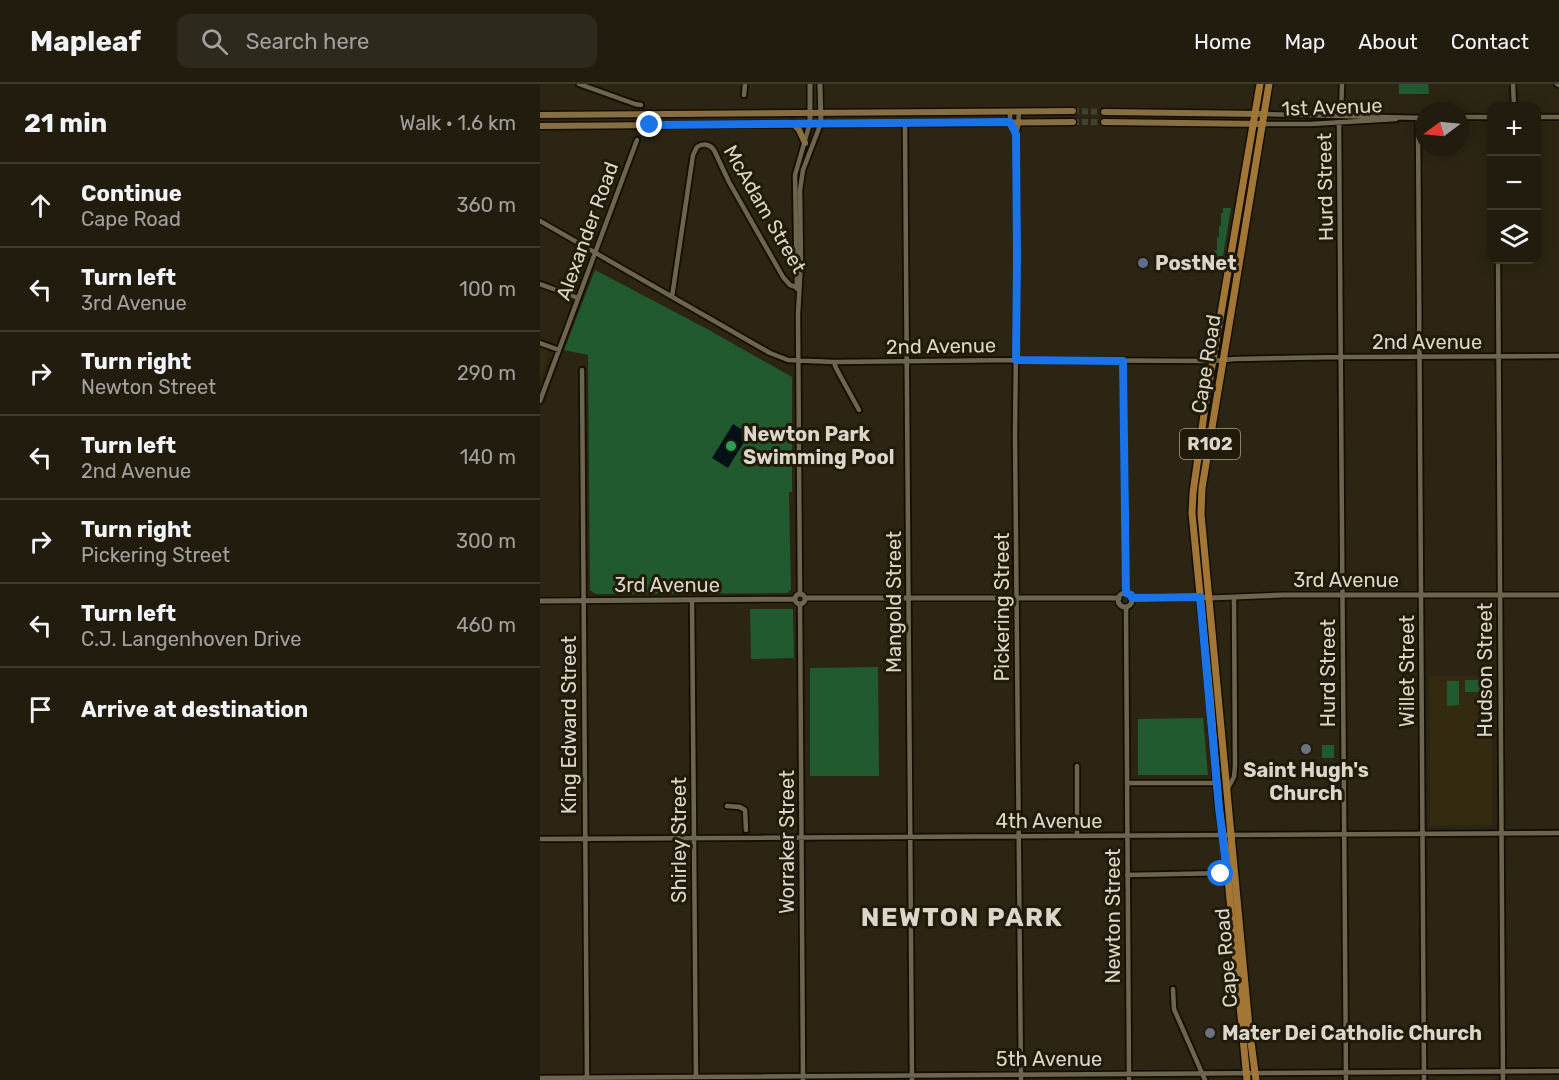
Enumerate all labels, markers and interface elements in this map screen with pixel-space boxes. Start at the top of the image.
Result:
search box [177,14,597,68]
text: Mapleaf [30,25,141,58]
icon: search [198,25,231,58]
text: Search here [246,28,369,55]
text: Home [1194,29,1251,54]
text: Map [1284,29,1325,54]
text: About [1358,29,1418,54]
text: Contact [1451,29,1529,54]
street label: 1st Avenue [1281,93,1383,121]
north arrow [1415,102,1469,156]
map controls [1487,102,1541,264]
button: + [1487,102,1541,156]
text: 21 min [24,108,107,139]
text: Walk · 1.6 km [400,111,516,135]
route end [636,111,662,137]
street label: Hurd Street [1312,132,1338,241]
street label: McAdam Street [719,141,811,277]
button: − [1487,156,1541,210]
street label: Alexander Road [551,158,623,304]
text: Continue [81,180,182,207]
icon: ahead [24,189,57,222]
text: 360 m [457,193,516,217]
text: Cape Road [81,207,181,231]
button: layers [1487,210,1541,264]
place label: PostNet [1155,251,1237,275]
marker: PostNet [1136,256,1150,270]
text: Turn left [81,264,176,291]
icon: left [24,273,57,306]
text: 100 m [459,277,516,301]
text: 3rd Avenue [81,291,187,315]
street label: Cape Road [1186,313,1226,415]
street label: 2nd Avenue [1372,330,1482,354]
street label: 2nd Avenue [886,333,996,359]
text: Turn right [81,348,191,375]
icon: right [24,357,57,390]
text: 290 m [457,361,516,385]
text: Newton Street [81,375,216,399]
place label: Newton Park Swimming Pool [743,422,894,469]
road number: R102 [1180,429,1240,459]
text: Turn left [81,432,176,459]
marker: Newton Park Swimming Pool [724,439,738,453]
icon: left [24,441,57,474]
text: 140 m [460,445,516,469]
text: 2nd Avenue [81,459,191,483]
text: Turn right [81,516,191,543]
icon: right [24,525,57,558]
text: 300 m [456,529,516,553]
street label: Mangold Street [882,531,906,673]
street label: Pickering Street [990,532,1014,681]
text: Pickering Street [81,543,230,567]
street label: 3rd Avenue [1293,568,1399,592]
street label: 3rd Avenue [614,573,720,597]
text: Turn left [81,600,176,627]
street label: Hudson Street [1473,602,1497,737]
icon: left [24,609,57,642]
text: 460 m [456,613,516,637]
street label: Willet Street [1395,615,1419,727]
street label: Hurd Street [1316,619,1340,727]
text: C.J. Langenhoven Drive [81,627,301,651]
street label: King Edward Street [557,636,581,814]
icon: arrive [24,693,57,726]
text: Arrive at destination [81,696,308,723]
marker: Saint Hugh's Church [1299,742,1313,756]
place label: Saint Hugh's Church [1243,758,1369,805]
street label: Worraker Street [775,770,799,914]
street label: Shirley Street [667,777,691,903]
street label: 4th Avenue [996,809,1102,833]
street label: Newton Street [1101,848,1125,984]
route start [1207,860,1233,886]
district label: NEWTON PARK [861,902,1063,933]
street label: Cape Road [1210,907,1242,1009]
place label: Mater Dei Catholic Church [1222,1021,1482,1045]
marker: Mater Dei Catholic Church [1203,1026,1217,1040]
street label: 5th Avenue [996,1047,1102,1071]

